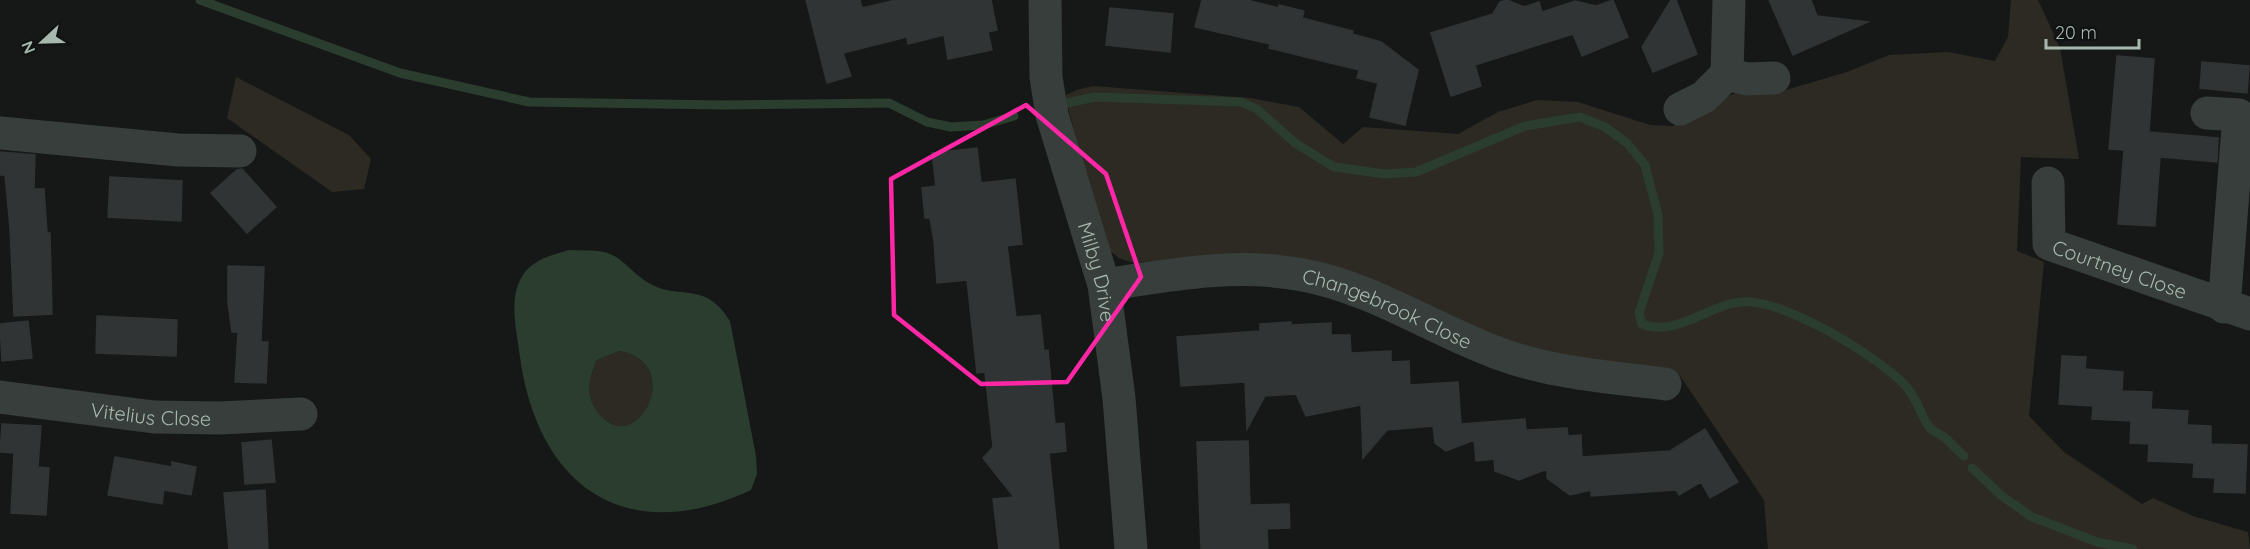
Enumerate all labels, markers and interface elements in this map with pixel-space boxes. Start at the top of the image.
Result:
north arrow [12,12,72,72]
scale bar [2046,12,2139,50]
text: 20 m [2055,21,2097,44]
text: N [17,38,40,57]
street label: Milby Drive [1073,219,1121,323]
street label: Courtney Close [2049,234,2190,304]
street label: Changebrook Close [1300,263,1476,354]
street label: Vitelius Close [89,396,211,430]

